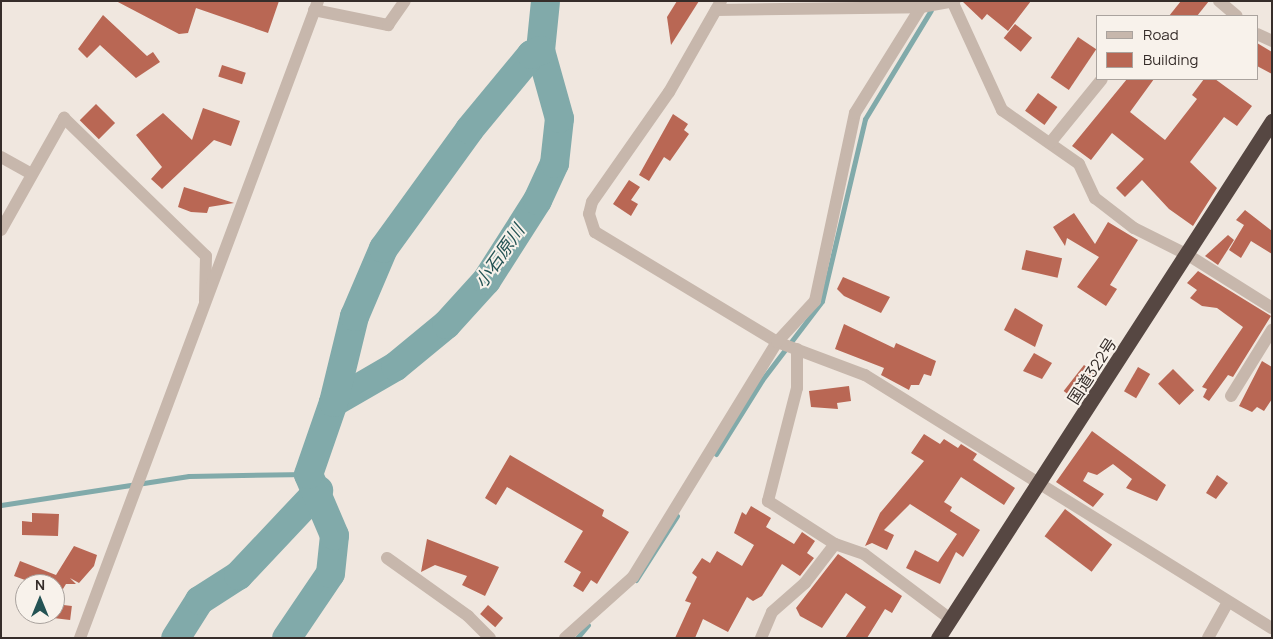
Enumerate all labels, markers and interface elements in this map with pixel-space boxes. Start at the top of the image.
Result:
legend [1096,15,1258,80]
text: Road [1143,24,1179,45]
text: Building [1143,49,1198,70]
water label: 小石原川 [470,220,528,292]
street label: 国道322号 [1064,334,1120,408]
north arrow [15,574,65,624]
text: N [35,575,45,594]

